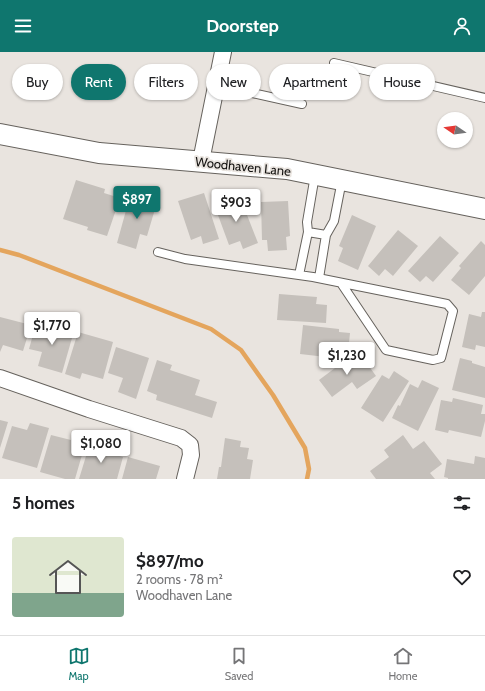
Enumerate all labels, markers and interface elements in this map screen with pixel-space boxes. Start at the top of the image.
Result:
icon: menu [12,15,34,37]
text: Doorstep [206,15,279,37]
icon: person [451,15,473,37]
chip: Buy [12,64,63,100]
chip: Rent [71,64,126,100]
chip: Filters [134,64,198,100]
chip: New [206,64,261,100]
chip: Apartment [269,64,361,100]
chip: House [369,64,435,100]
north arrow [437,112,473,148]
map controls [437,112,473,148]
street label: Woodhaven Lane [194,153,292,179]
pin: $897 [113,186,161,220]
pin: $903 [212,189,260,223]
text: $897 [122,191,152,207]
text: $903 [220,194,252,210]
pin: $1,770 [19,312,85,346]
text: $1,770 [33,317,71,333]
pin: $1,230 [314,342,380,376]
text: $1,230 [328,347,366,363]
pin: $1,080 [68,430,134,464]
text: $1,080 [80,435,122,451]
icon: filters [451,492,473,514]
text: 5 homes [12,493,75,513]
text: $897/mo [136,551,204,571]
icon: home [44,553,92,601]
icon: heart [451,566,473,588]
text: 2 rooms · 78 m² [136,571,223,587]
text: Woodhaven Lane [136,587,232,603]
tab: Map [68,645,90,683]
tab: Saved [225,645,253,683]
tab: Home [388,645,417,683]

